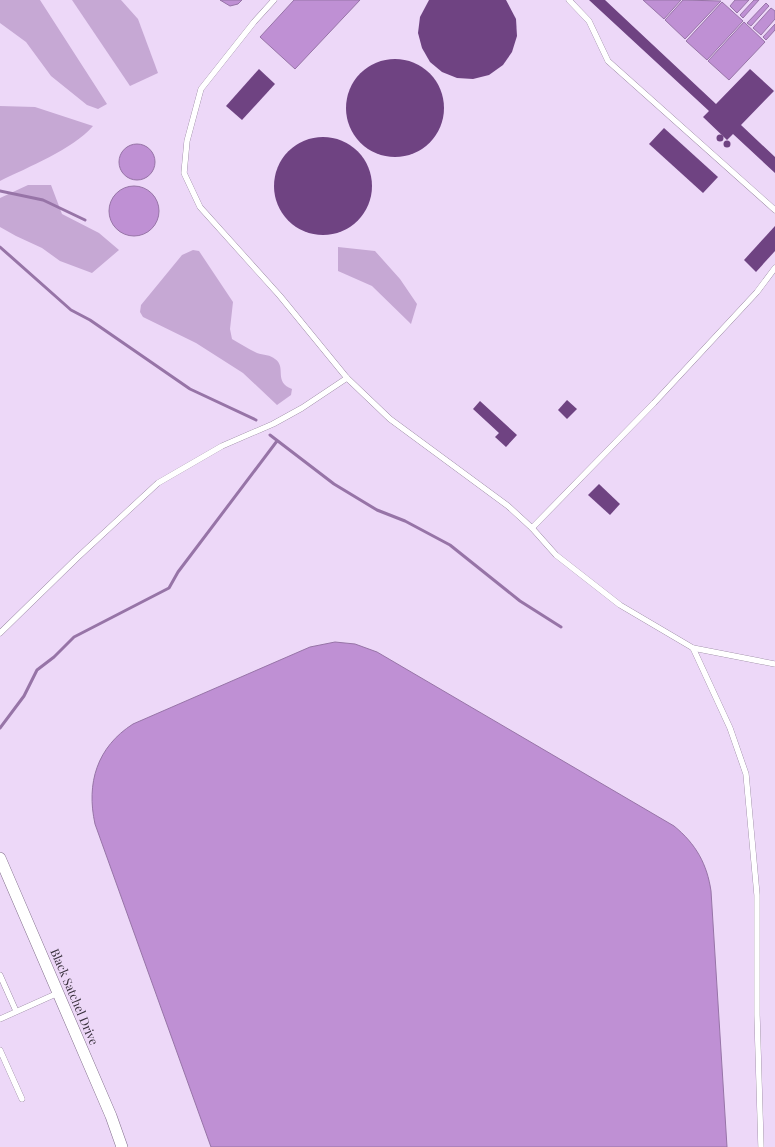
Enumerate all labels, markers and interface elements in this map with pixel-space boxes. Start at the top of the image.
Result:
street label: Black Satchel Drive [47,946,103,1047]

